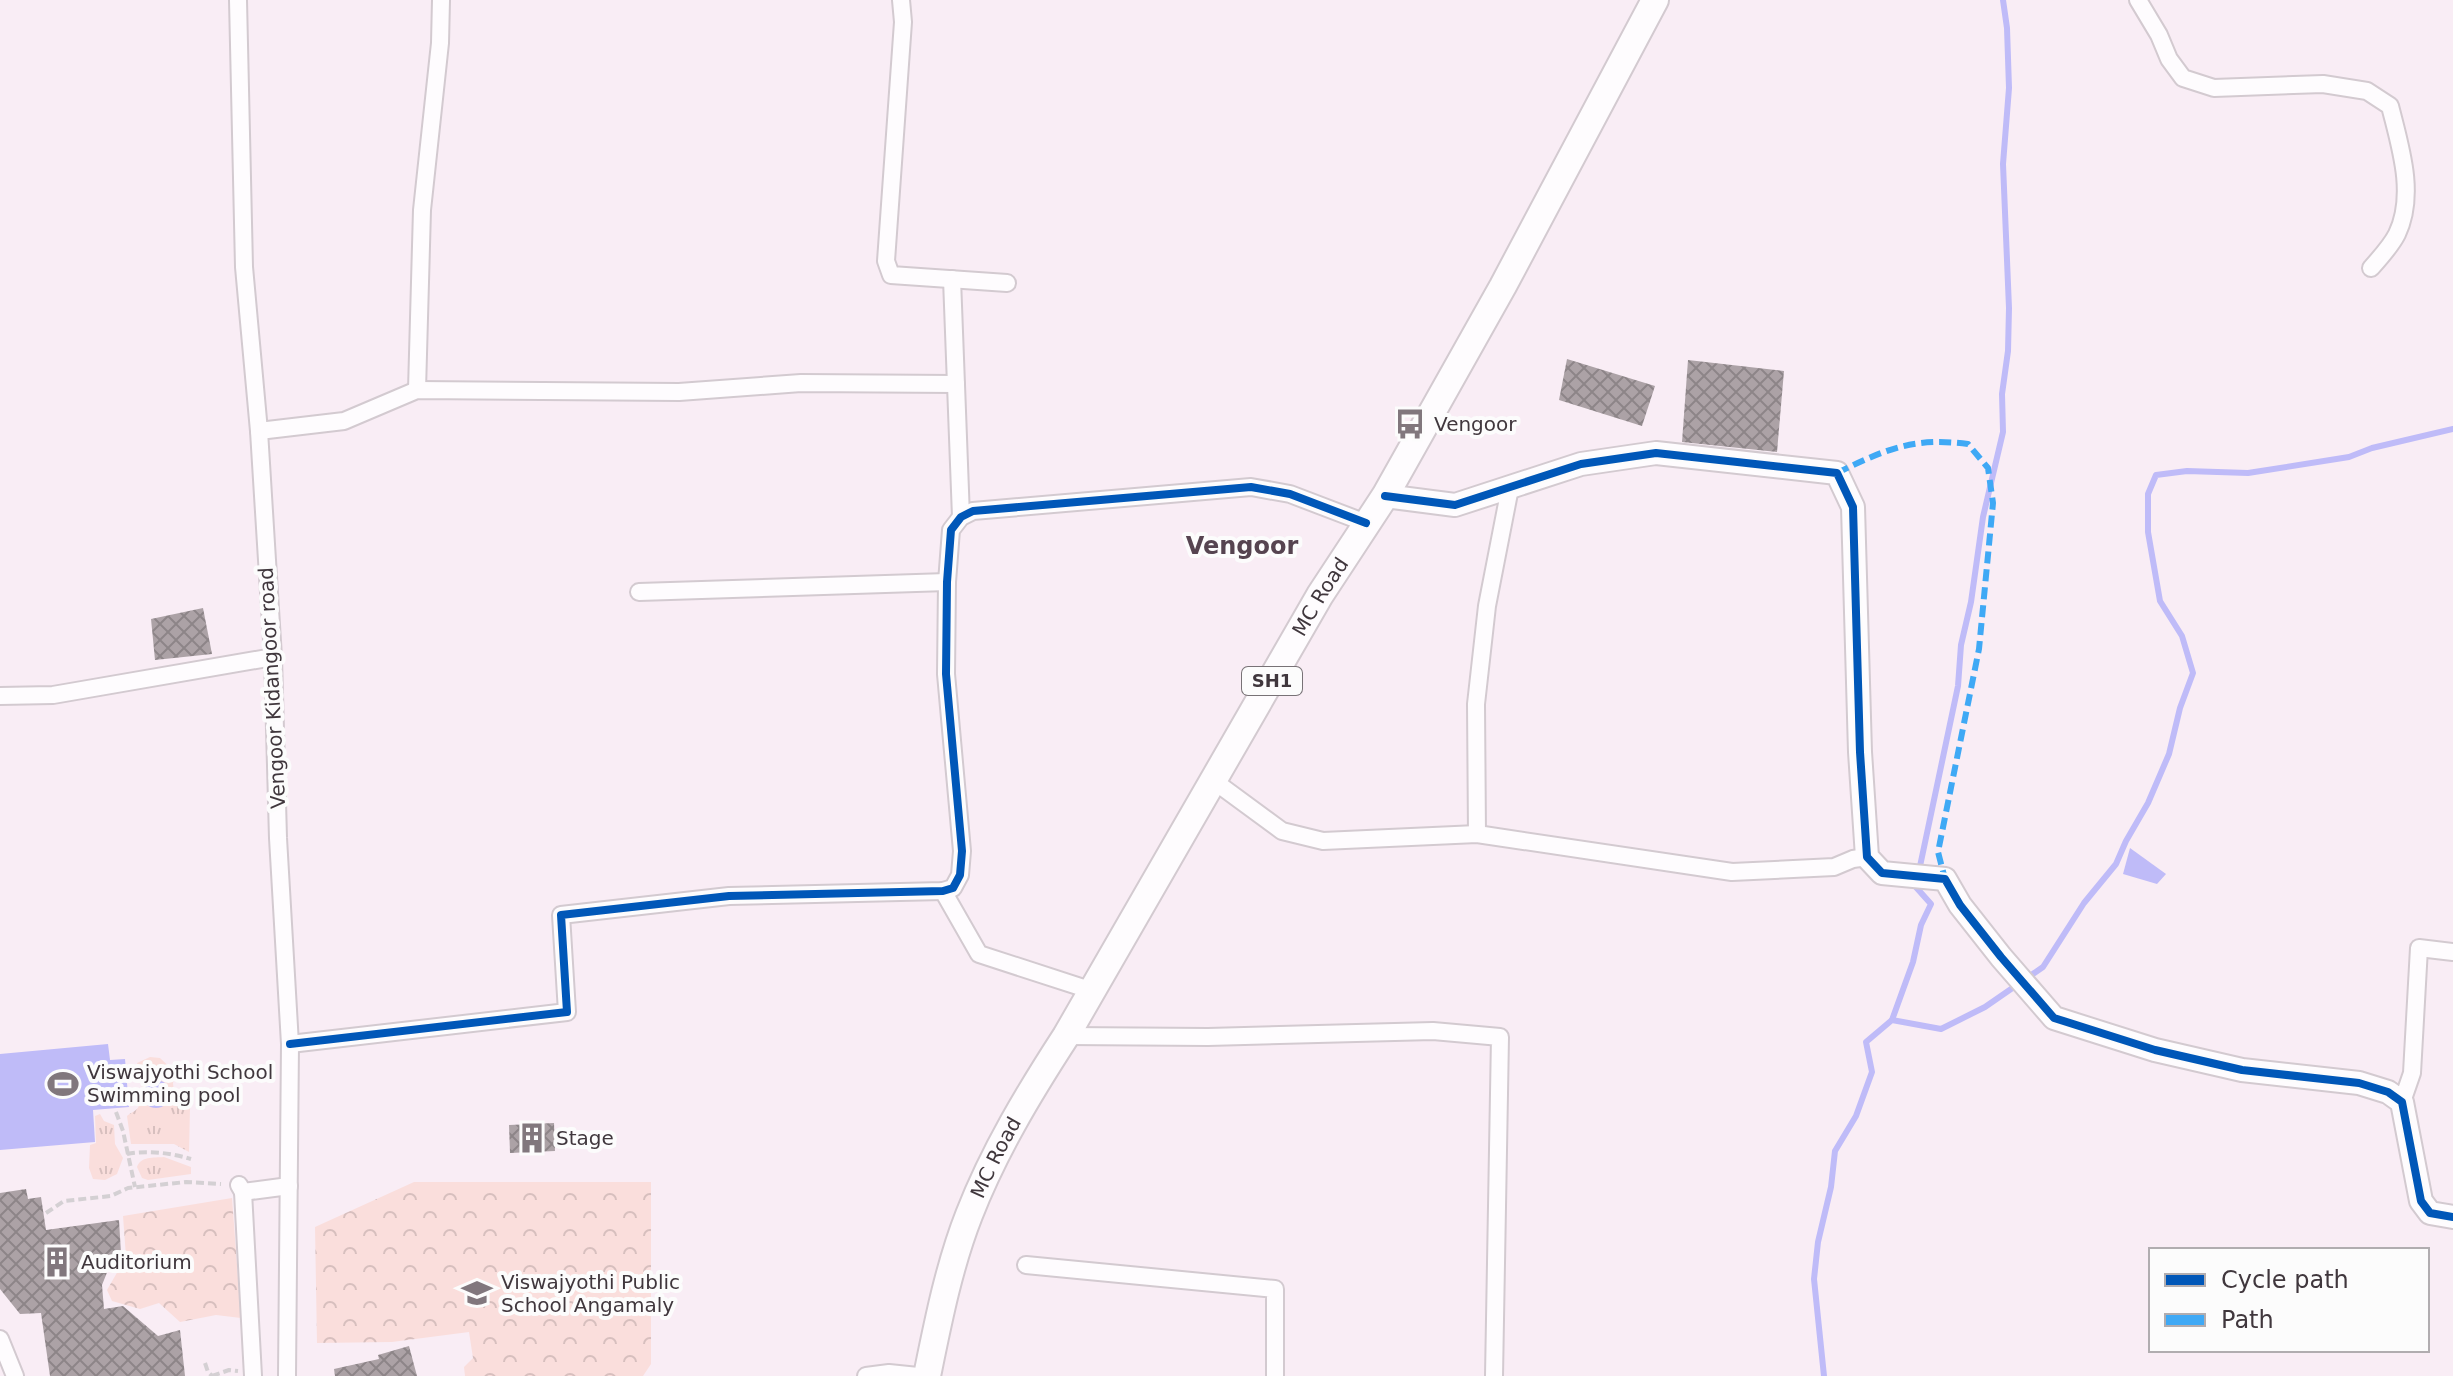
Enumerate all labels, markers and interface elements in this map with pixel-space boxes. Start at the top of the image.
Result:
bus stop icon: Vengoor [1393,407,1427,441]
place label: Vengoor [1434,412,1517,436]
district label: Vengoor [1186,532,1298,560]
street label: MC Road [1287,553,1353,640]
street label: Vengoor Kidangoor road [254,567,290,809]
road number: SH1 [1242,667,1302,695]
place label: Viswajyothi School Swimming pool [87,1060,273,1107]
sports icon: Viswajyothi School Swimming pool [46,1067,80,1101]
street label: MC Road [965,1113,1026,1202]
building icon: Stage [515,1121,549,1155]
place label: Stage [556,1126,614,1150]
building icon: Auditorium [40,1245,74,1279]
legend [2149,1248,2429,1352]
place label: Auditorium [81,1250,192,1274]
text: Cycle path [2221,1266,2349,1294]
place label: Viswajyothi Public School Angamaly [501,1270,680,1317]
school or university icon: Viswajyothi Public School Angamaly [460,1276,494,1310]
text: Path [2221,1306,2274,1334]

